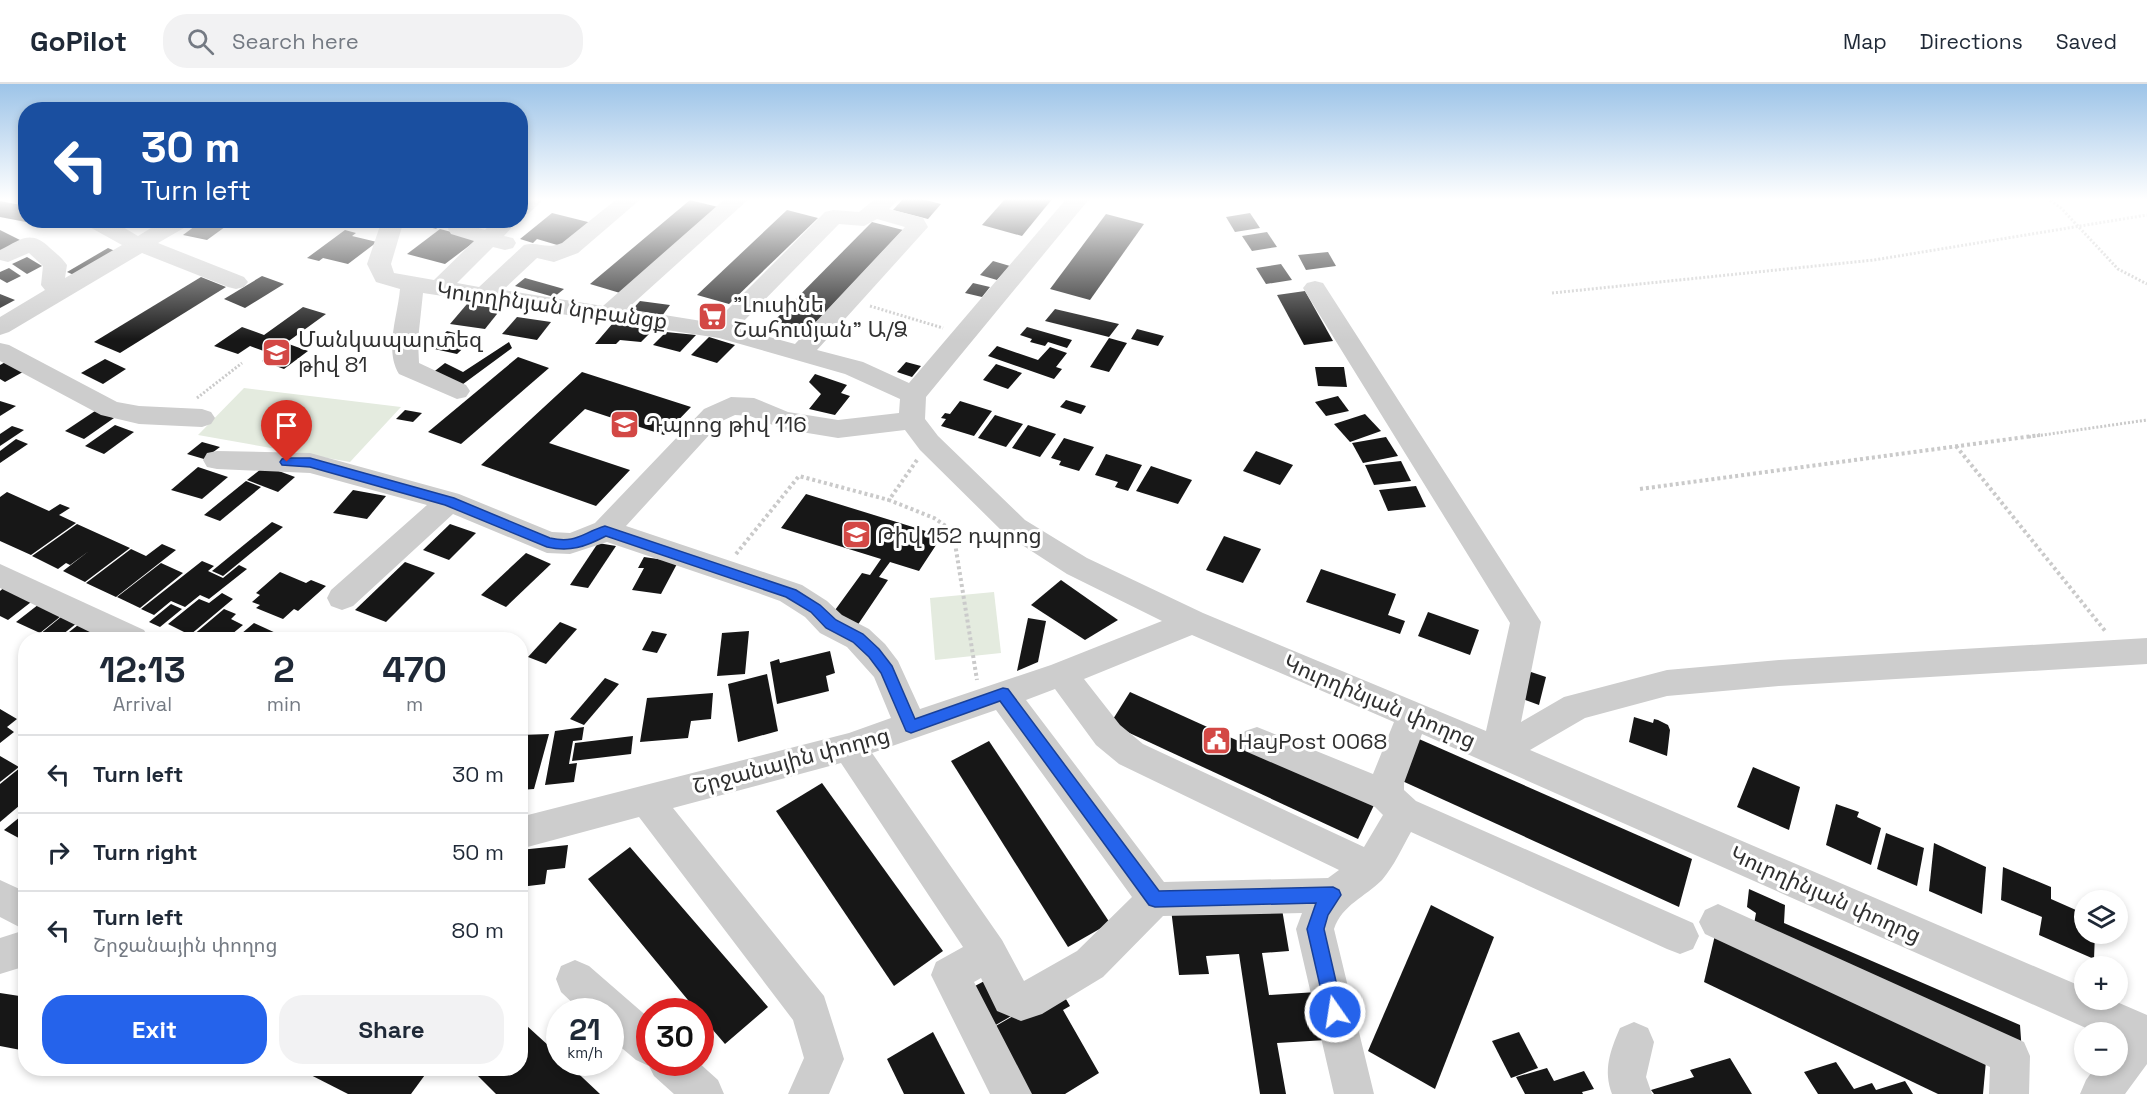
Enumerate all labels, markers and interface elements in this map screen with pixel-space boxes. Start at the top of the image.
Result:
search box [163,14,583,68]
text: GoPilot [30,23,127,59]
icon: search [184,25,217,58]
text: Search here [232,27,359,55]
text: Map [1843,28,1887,55]
text: Directions [1920,28,2023,55]
text: Saved [2056,28,2117,55]
text: 30 m [141,121,240,174]
icon: left [42,126,120,204]
text: Turn left [141,173,251,208]
street label: Կուրղինյան նրբանցք [435,275,669,335]
place label: "Լուսինե Շահումյան" Ա/Ձ [733,290,908,343]
supermarket icon: "Լուսինե Շահումյան" Ա/Ձ [696,301,728,333]
place label: Մանկապարտեզ թիվ 81 [298,325,484,378]
school or university icon: Մանկապարտեզ թիվ 81 [261,336,293,368]
pin [261,400,312,462]
school or university icon: Դպրոց թիվ 116 [609,408,641,440]
icon: arrive [270,409,303,442]
place label: Դպրոց թիվ 116 [646,410,807,438]
school or university icon: Թիվ 152 դպրոց [840,519,872,551]
place label: Թիվ 152 դպրոց [877,521,1042,549]
text: 12:13 [99,647,186,693]
text: 2 [273,647,295,693]
text: 470 [382,647,447,693]
street label: Կուրղինյան փողոց [1280,648,1480,754]
text: Arrival [113,691,172,717]
text: min [267,691,301,717]
text: m [406,691,423,717]
street label: Շրջանային փողոց [689,720,893,800]
public building icon: HayPost 0068 [1201,725,1233,757]
place label: HayPost 0068 [1238,727,1387,755]
icon: left [42,758,75,791]
text: Turn left [93,760,183,788]
text: 30 m [452,760,504,788]
icon: right [42,836,75,869]
text: Turn right [93,838,198,866]
text: 50 m [452,838,504,866]
street label: Կուրղինյան փողոց [1726,839,1926,949]
map controls [2074,890,2128,1076]
button: layers [2074,890,2128,944]
text: Turn left [93,903,183,931]
icon: left [42,914,75,947]
text: 80 m [452,916,504,944]
text: Շրջանային փողոց [93,932,277,958]
button: + [2074,956,2128,1010]
position arrow [1303,980,1367,1044]
button: Exit [42,995,267,1064]
button: Share [279,995,504,1064]
speed limit sign: 30 [636,998,714,1076]
text: 21 [569,1010,601,1049]
button: − [2074,1022,2128,1076]
text: km/h [567,1043,603,1062]

